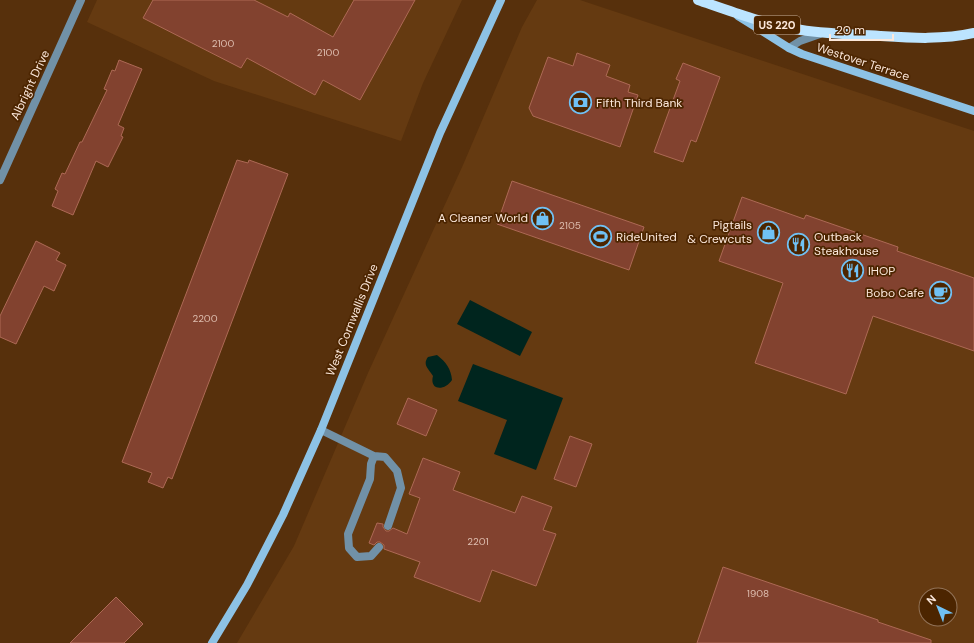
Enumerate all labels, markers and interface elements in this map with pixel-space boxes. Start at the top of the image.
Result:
road number: US 220 [754,16,800,34]
scale bar [830,16,893,42]
text: 20 m [836,22,865,38]
house number: 2100 [212,37,234,50]
street label: Westover Terrace [814,39,912,85]
house number: 2100 [317,46,339,59]
street label: Albright Drive [7,47,53,123]
bank icon: Fifth Third Bank [567,90,593,116]
place label: Fifth Third Bank [596,95,682,111]
shop icon: A Cleaner World [530,205,556,231]
place label: A Cleaner World [438,210,528,226]
place label: Pigtails & Crewcuts [687,217,752,247]
house number: 2105 [559,219,581,232]
shop icon: Pigtails & Crewcuts [755,219,781,245]
sports icon: RideUnited [588,224,614,250]
place label: RideUnited [616,229,677,245]
place label: Outback Steakhouse [814,229,879,259]
restaurant icon: Outback Steakhouse [786,231,812,257]
restaurant icon: IHOP [840,258,866,284]
street label: West Cornwallis Drive [322,261,382,379]
place label: IHOP [868,263,895,279]
cafe icon: Bobo Cafe [927,280,953,306]
place label: Bobo Cafe [866,285,924,301]
house number: 2200 [192,312,218,325]
house number: 2201 [467,535,489,548]
house number: 1908 [747,587,769,600]
north arrow [918,587,958,627]
text: N [923,592,939,608]

